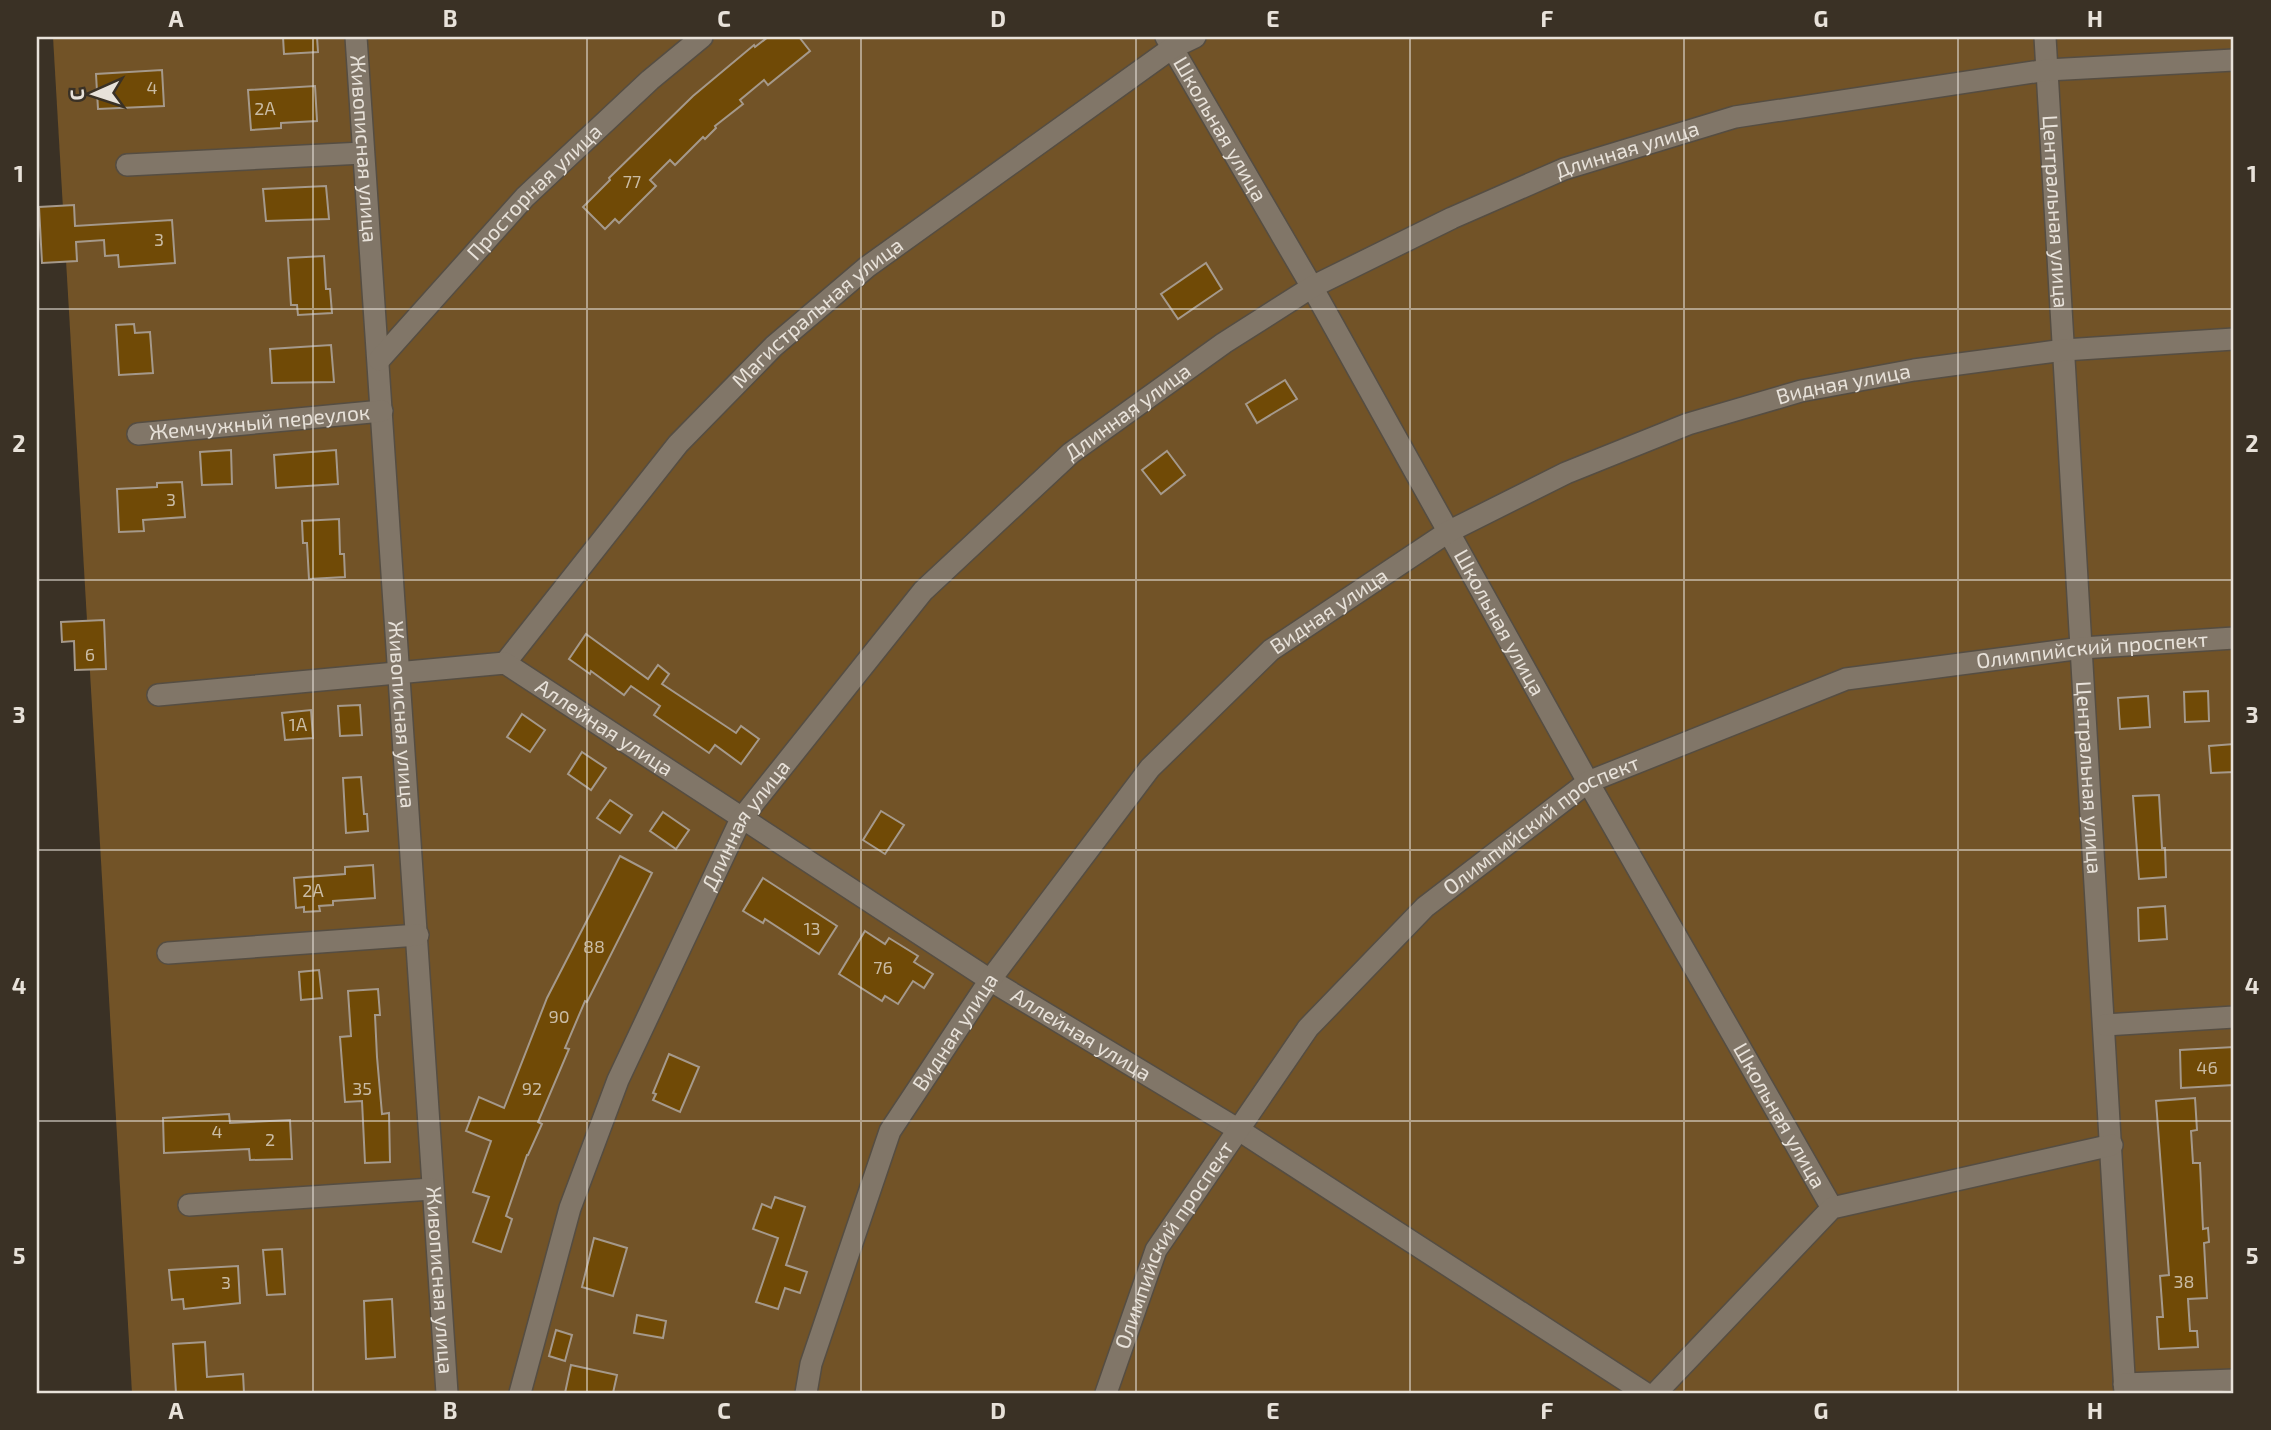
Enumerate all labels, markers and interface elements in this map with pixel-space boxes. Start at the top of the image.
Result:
text: A [168,4,184,32]
text: B [443,4,457,32]
text: C [717,4,731,32]
text: D [990,4,1006,32]
text: E [1266,4,1280,32]
text: F [1541,4,1554,32]
text: G [1814,4,1828,32]
text: H [2087,4,2103,32]
street label: Школьная улица [1169,52,1273,206]
street label: Живописная улица [346,54,384,243]
north arrow [60,60,130,130]
house number: 4 [146,76,158,98]
text: С [65,89,88,101]
house number: 2А [254,97,276,119]
street label: Центральная улица [2039,114,2075,309]
street label: Длинная улица [1550,115,1702,183]
street label: Просторная улица [461,118,606,264]
text: 1 [14,159,24,187]
text: 1 [2247,159,2257,187]
house number: 77 [623,170,641,192]
house number: 3 [154,228,164,250]
street label: Магистральная улица [726,231,907,392]
street label: Длинная улица [1059,357,1195,465]
street label: Видная улица [1773,357,1912,409]
street label: Жемчужный переулок [148,398,371,444]
text: 2 [12,429,26,457]
text: 2 [2245,429,2259,457]
house number: 3 [166,488,176,510]
street label: Школьная улица [1450,544,1551,700]
street label: Видная улица [1265,562,1392,658]
street label: Живописная улица [384,620,422,809]
street label: Олимпийский проспект [1974,626,2209,673]
house number: 6 [85,643,95,665]
street label: Аллейная улица [532,673,678,781]
street label: Центральная улица [2072,680,2108,875]
text: 3 [12,700,26,728]
text: 3 [2245,700,2259,728]
house number: 1А [289,713,308,735]
street label: Олимпийский проспект [1438,749,1642,900]
street label: Длинная улица [695,754,794,894]
house number: 2А [302,879,324,901]
house number: 13 [803,917,821,939]
house number: 88 [583,935,605,957]
house number: 76 [873,956,893,978]
street label: Видная улица [906,968,1002,1095]
text: 4 [12,971,26,999]
text: 4 [2245,971,2259,999]
street label: Аллейная улица [1007,982,1156,1085]
house number: 90 [548,1005,570,1027]
street label: Школьная улица [1729,1038,1832,1192]
house number: 46 [2196,1056,2218,1078]
house number: 35 [352,1077,372,1099]
house number: 92 [522,1077,542,1099]
house number: 4 [211,1120,223,1142]
house number: 2 [265,1128,275,1150]
street label: Олимпийский проспект [1108,1136,1238,1352]
street label: Живописная улица [422,1185,460,1375]
text: 5 [13,1241,25,1269]
text: 5 [2246,1241,2258,1269]
house number: 38 [2174,1270,2194,1292]
house number: 3 [221,1271,231,1293]
text: A [168,1396,184,1424]
text: B [443,1396,457,1424]
text: C [717,1396,731,1424]
text: D [990,1396,1006,1424]
text: E [1266,1396,1280,1424]
text: F [1541,1396,1554,1424]
text: G [1814,1396,1828,1424]
text: H [2087,1396,2103,1424]

